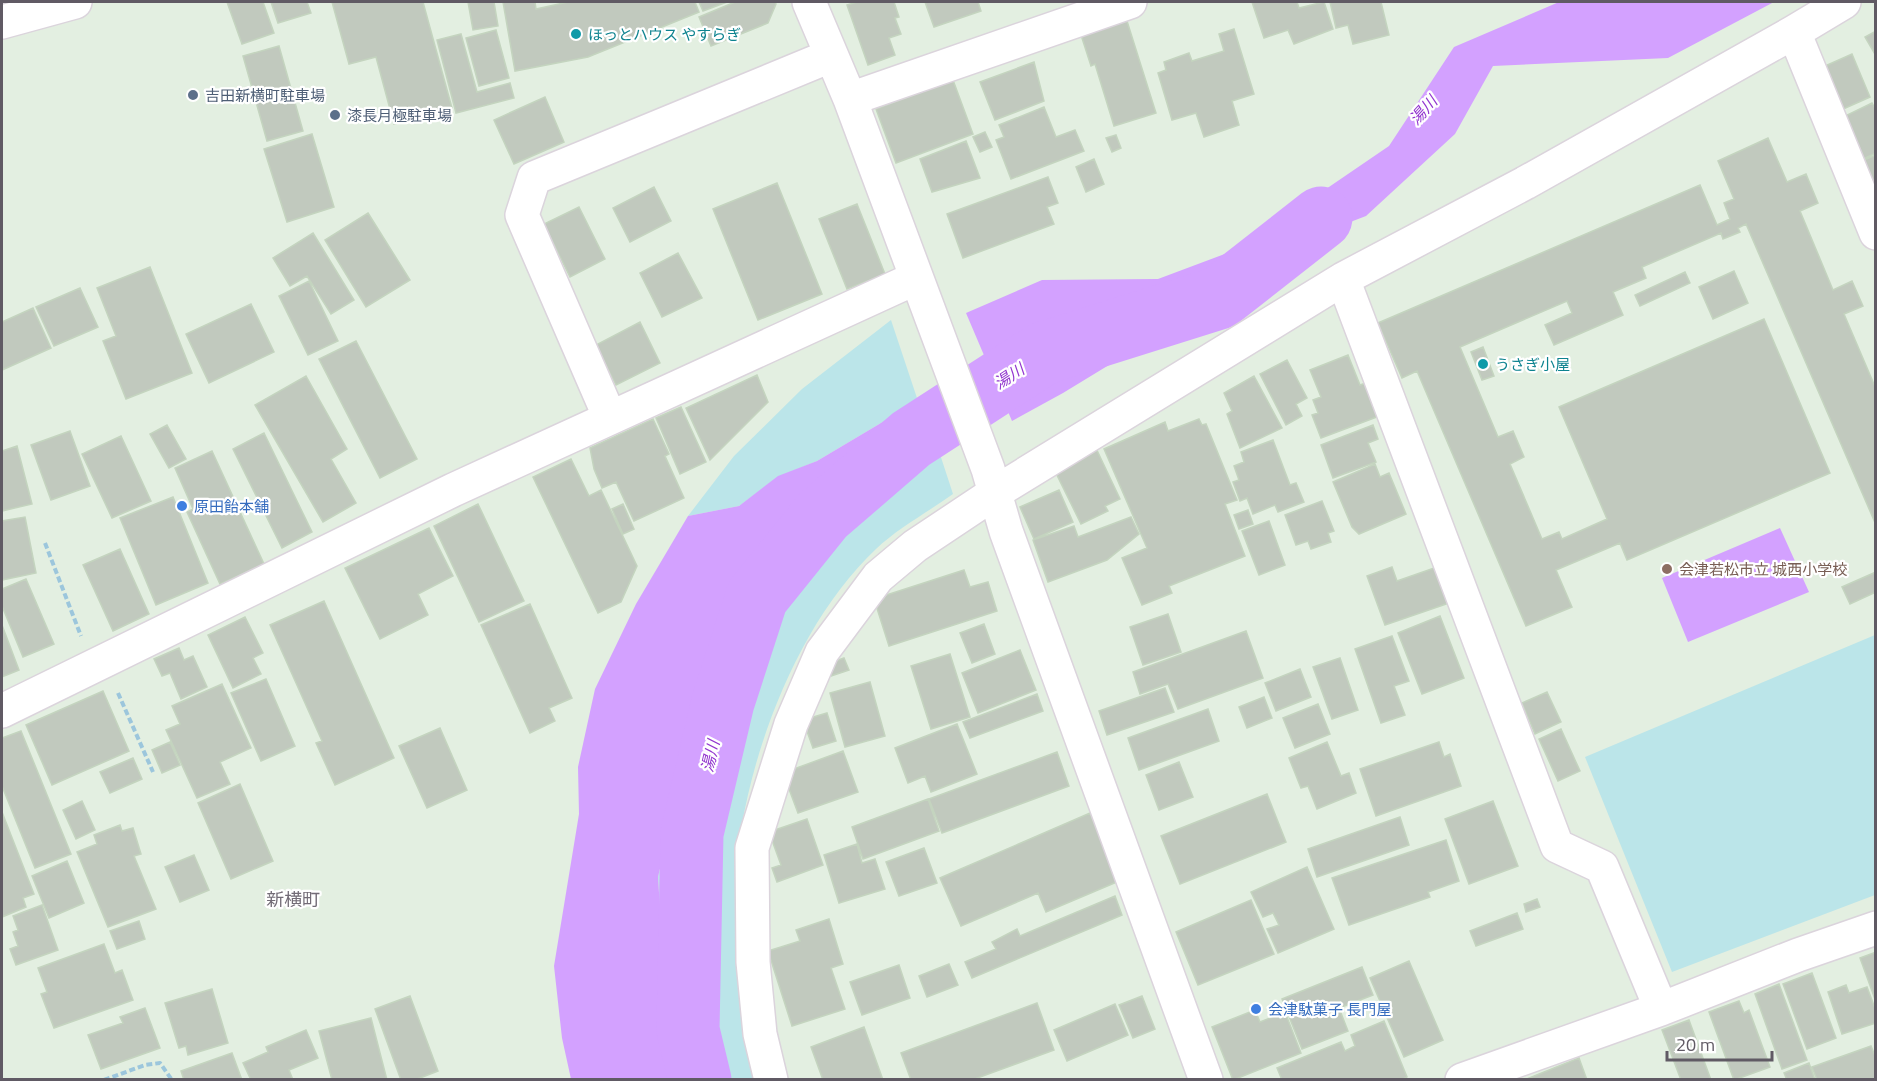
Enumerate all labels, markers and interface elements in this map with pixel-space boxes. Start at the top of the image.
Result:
place label: ほっとハウス やすらぎ [588,23,741,46]
marker: ほっとハウス やすらぎ [569,27,583,41]
place label: 吉田新横町駐車場 [205,84,325,107]
marker: 吉田新横町駐車場 [186,88,200,102]
water label: 湯川 [1403,89,1444,130]
place label: 漆長月極駐車場 [347,104,452,127]
marker: 漆長月極駐車場 [328,108,342,122]
place label: うさぎ小屋 [1495,353,1570,376]
water label: 湯川 [989,356,1031,395]
marker: うさぎ小屋 [1476,357,1490,371]
place label: 原田飴本舗 [194,495,269,518]
marker: 原田飴本舗 [175,499,189,513]
place label: 会津若松市立 城西小学校 [1679,558,1847,581]
marker: 会津若松市立 城西小学校 [1660,562,1674,576]
water label: 湯川 [695,736,726,774]
district label: 新横町 [266,886,320,913]
place label: 会津駄菓子 長門屋 [1268,998,1391,1021]
marker: 会津駄菓子 長門屋 [1249,1002,1263,1016]
scale bar [1667,1024,1772,1062]
text: 20 m [1676,1031,1715,1058]

